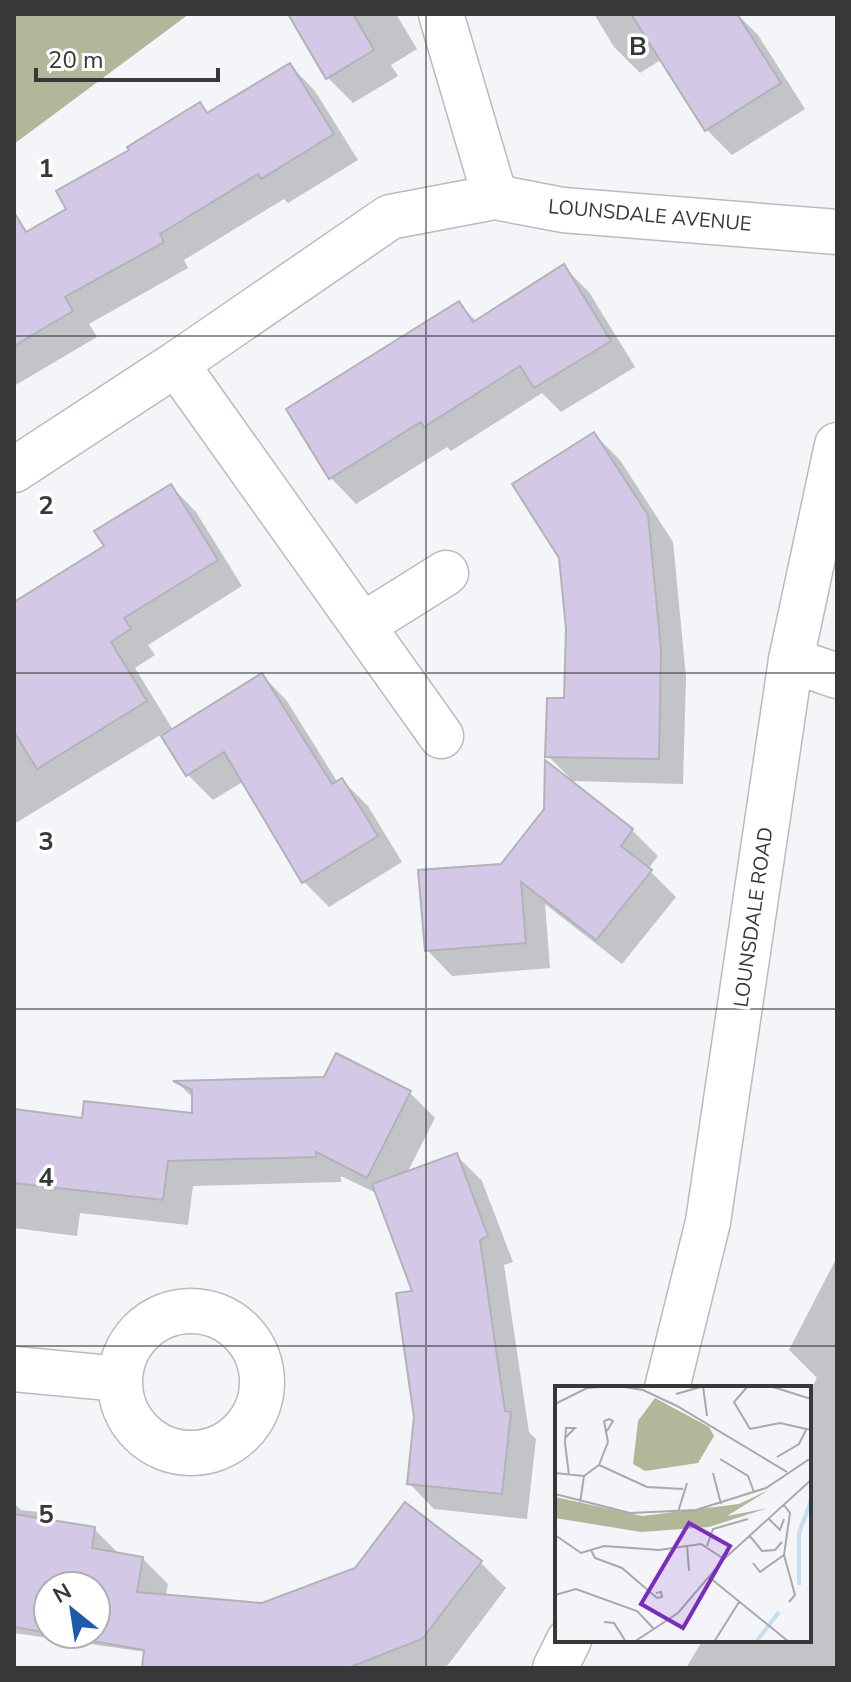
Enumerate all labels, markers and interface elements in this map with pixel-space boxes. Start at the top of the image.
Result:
text: B [629,29,647,64]
scale bar [36,32,218,82]
text: 20 m [48,44,104,76]
text: 1 [38,151,54,186]
street label: LOUNSDALE AVENUE [547,193,753,238]
text: 2 [38,488,54,523]
text: 3 [38,824,54,859]
street label: LOUNSDALE ROAD [727,825,780,1009]
text: 4 [38,1160,54,1195]
inset map [555,1386,811,1642]
text: 5 [38,1497,54,1532]
north arrow [32,1570,112,1650]
text: N [48,1576,77,1611]

